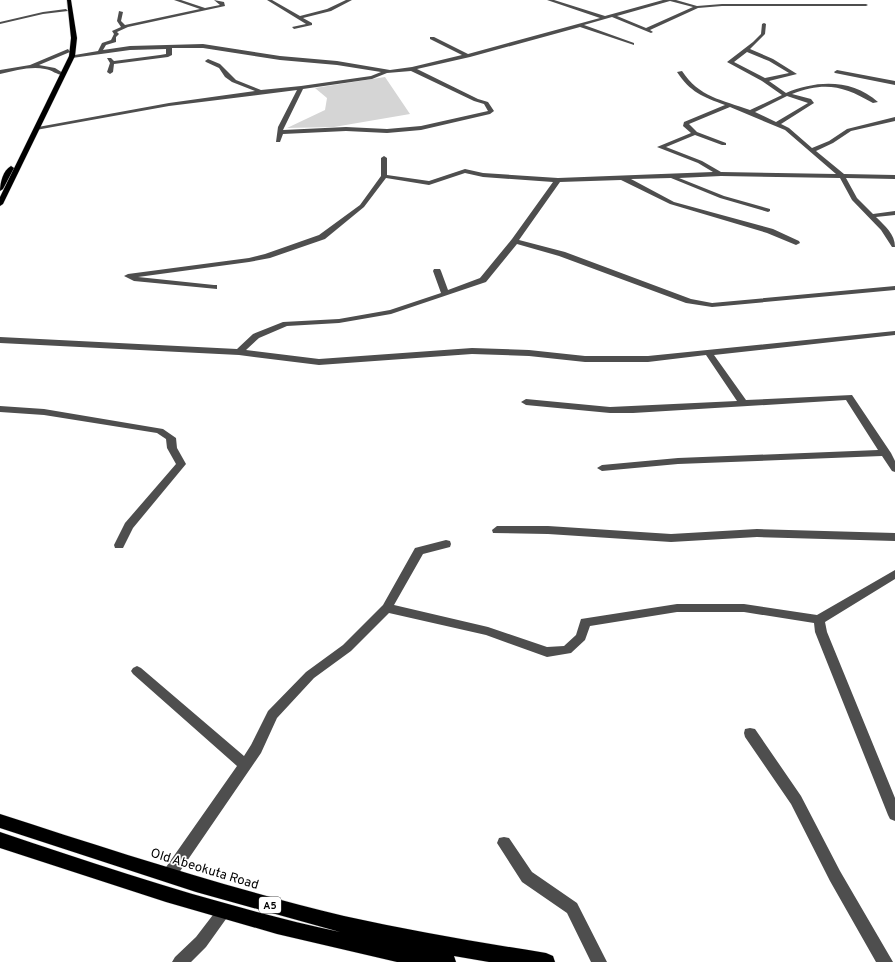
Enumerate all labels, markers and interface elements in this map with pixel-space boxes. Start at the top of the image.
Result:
street label: Old Abeokuta Road [148,846,260,894]
road number: A5 [259,897,281,913]

